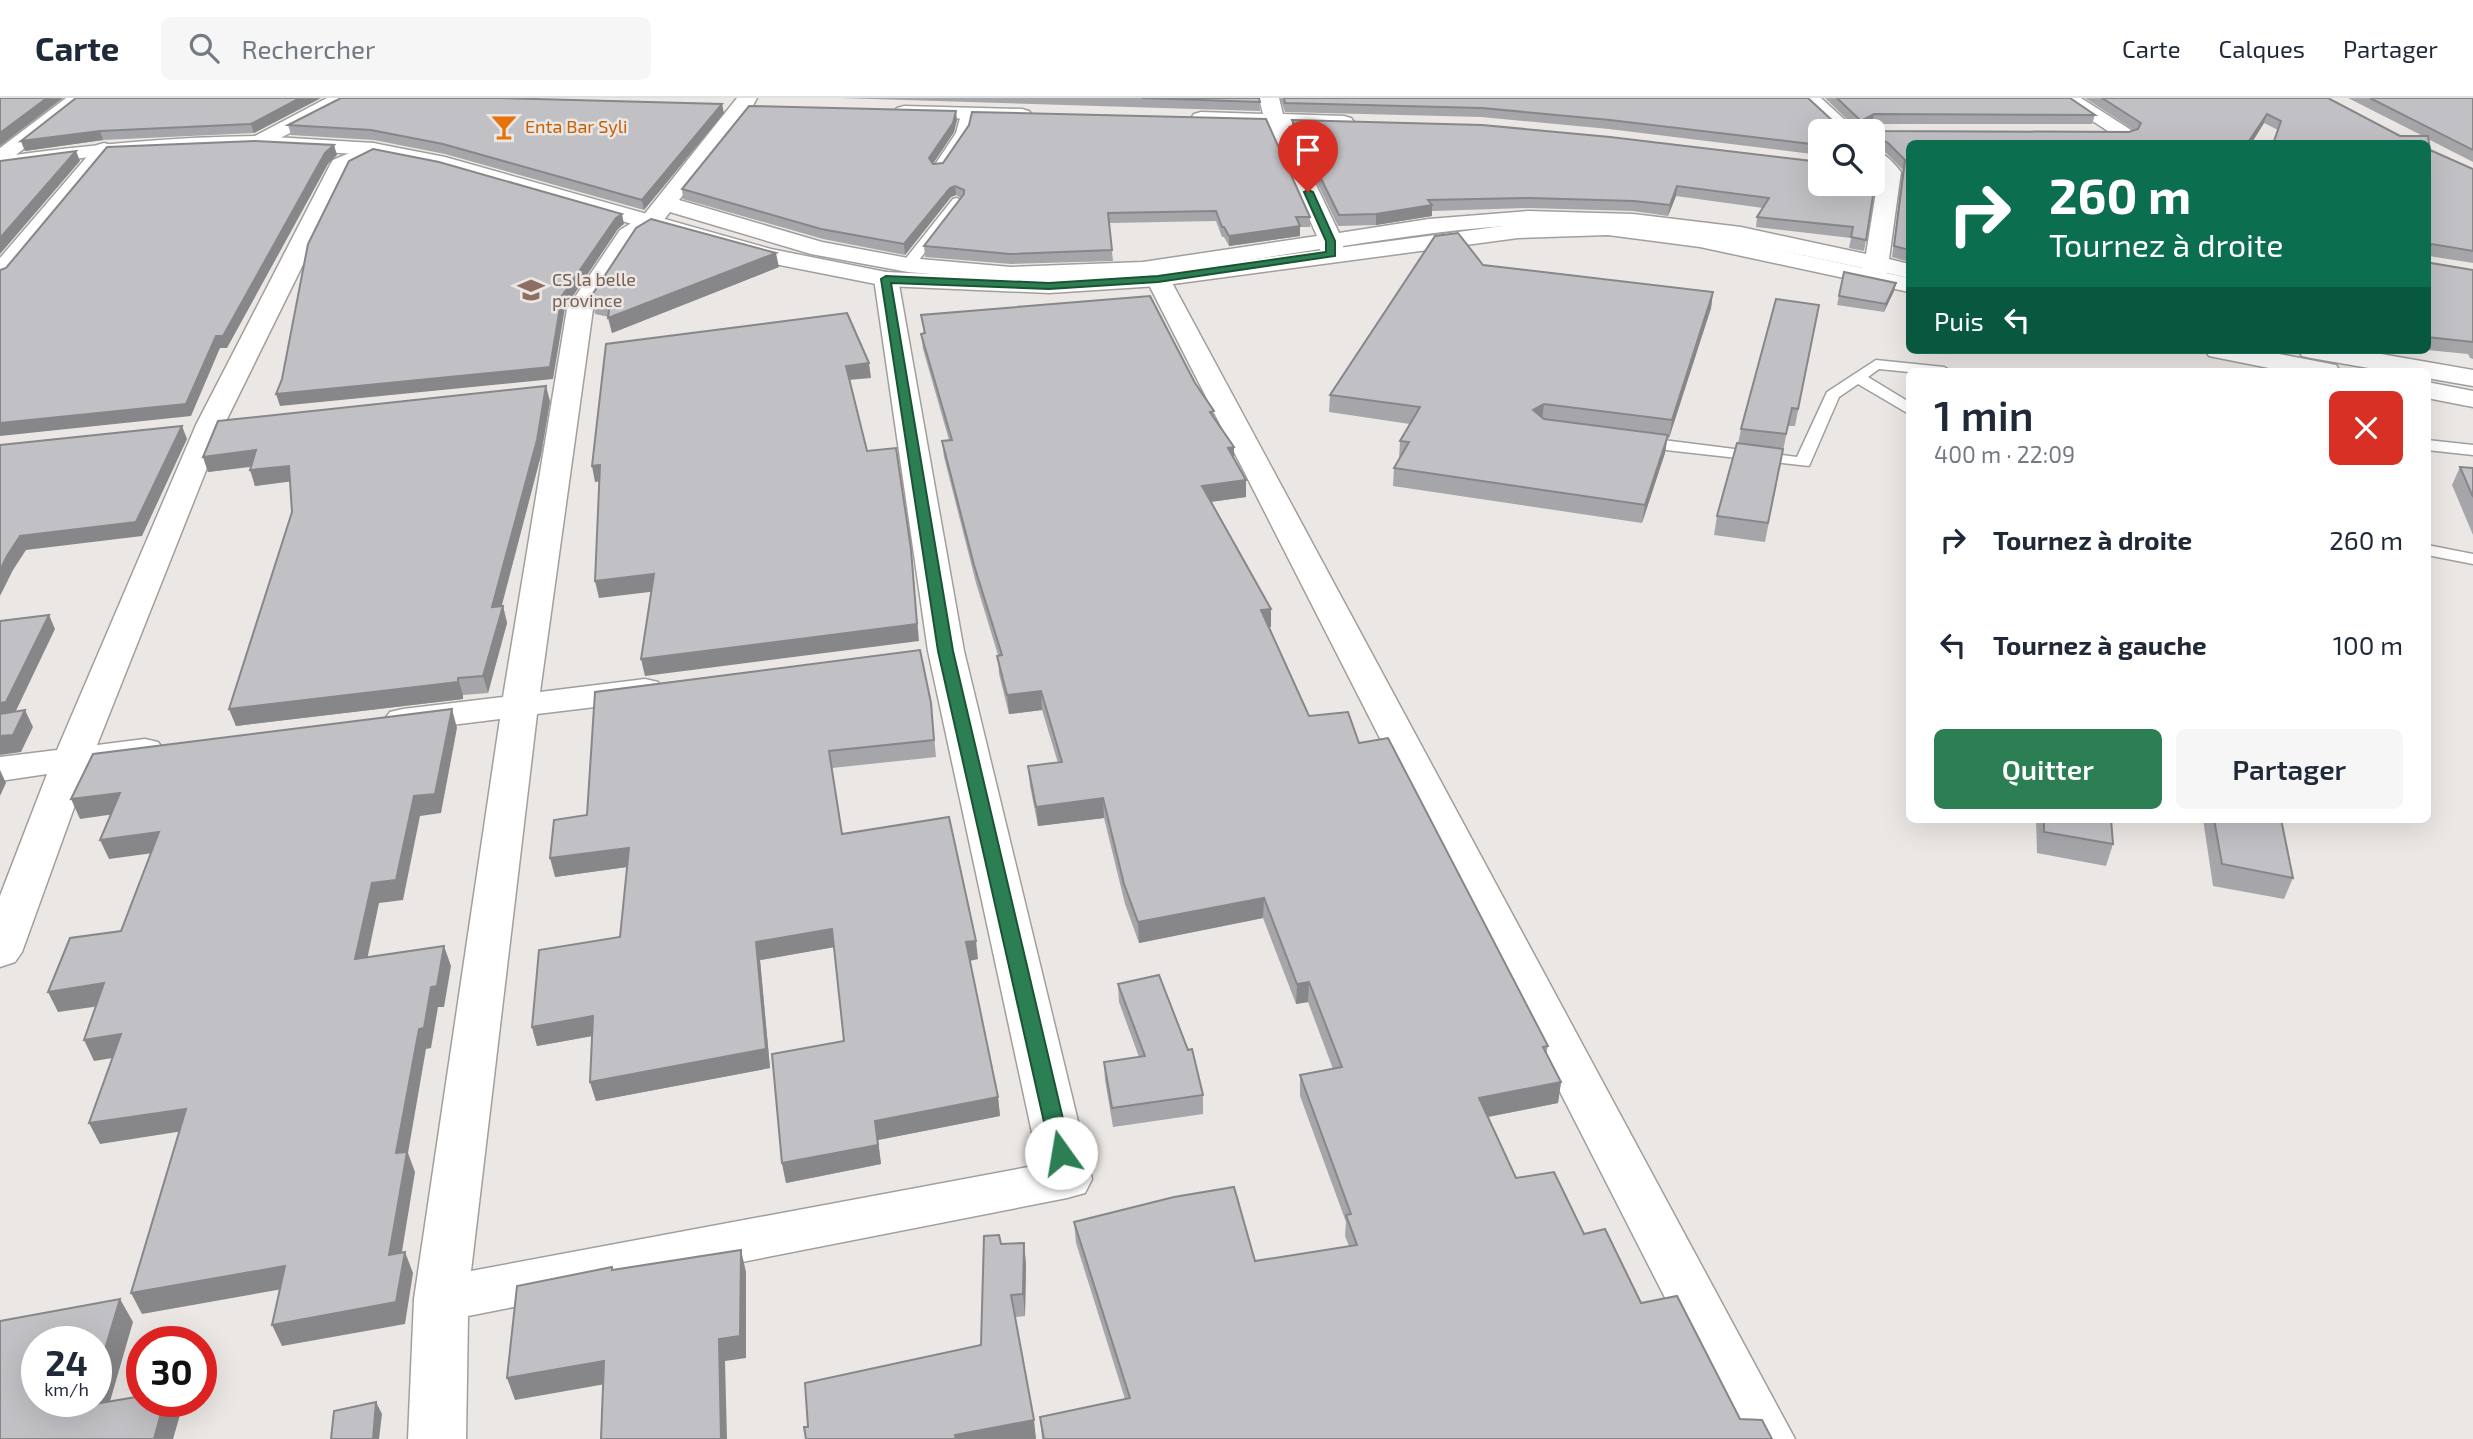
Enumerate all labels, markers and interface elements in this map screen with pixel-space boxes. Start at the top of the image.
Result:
search box [161,17,651,80]
text: Carte [35,28,119,68]
icon: search [185,29,223,67]
text: Rechercher [241,33,375,64]
text: Carte [2122,34,2181,63]
text: Calques [2219,34,2305,63]
text: Partager [2343,34,2438,63]
bar icon: Enta Bar Syli [489,112,519,142]
place label: Enta Bar Syli [525,115,627,137]
map controls [1808,119,1885,196]
button: search [1808,119,1885,196]
pin [1278,120,1338,192]
icon: arrive [1289,131,1327,169]
text: 260 m [2049,165,2191,224]
icon: right [1934,168,2025,259]
text: Tournez à droite [2049,225,2283,263]
place label: CS la belle province [552,268,636,311]
school or university icon: CS la belle province [516,275,546,305]
icon: left [1998,301,2036,339]
text: Puis [1934,305,1984,336]
text: 1 min [1934,389,2034,439]
button: close [2329,391,2403,465]
text: 400 m · 22:09 [1934,440,2075,468]
icon: right [1934,521,1972,559]
text: Tournez à droite [1993,524,2192,555]
text: 260 m [2329,524,2403,555]
icon: left [1934,626,1972,664]
text: Tournez à gauche [1993,629,2207,660]
text: 100 m [2333,629,2403,660]
button: Quitter [1934,729,2162,809]
button: Partager [2176,729,2403,809]
position arrow [1024,1116,1098,1190]
speed limit sign: 30 [126,1326,217,1417]
text: 24 [45,1341,88,1383]
text: km/h [44,1378,89,1400]

